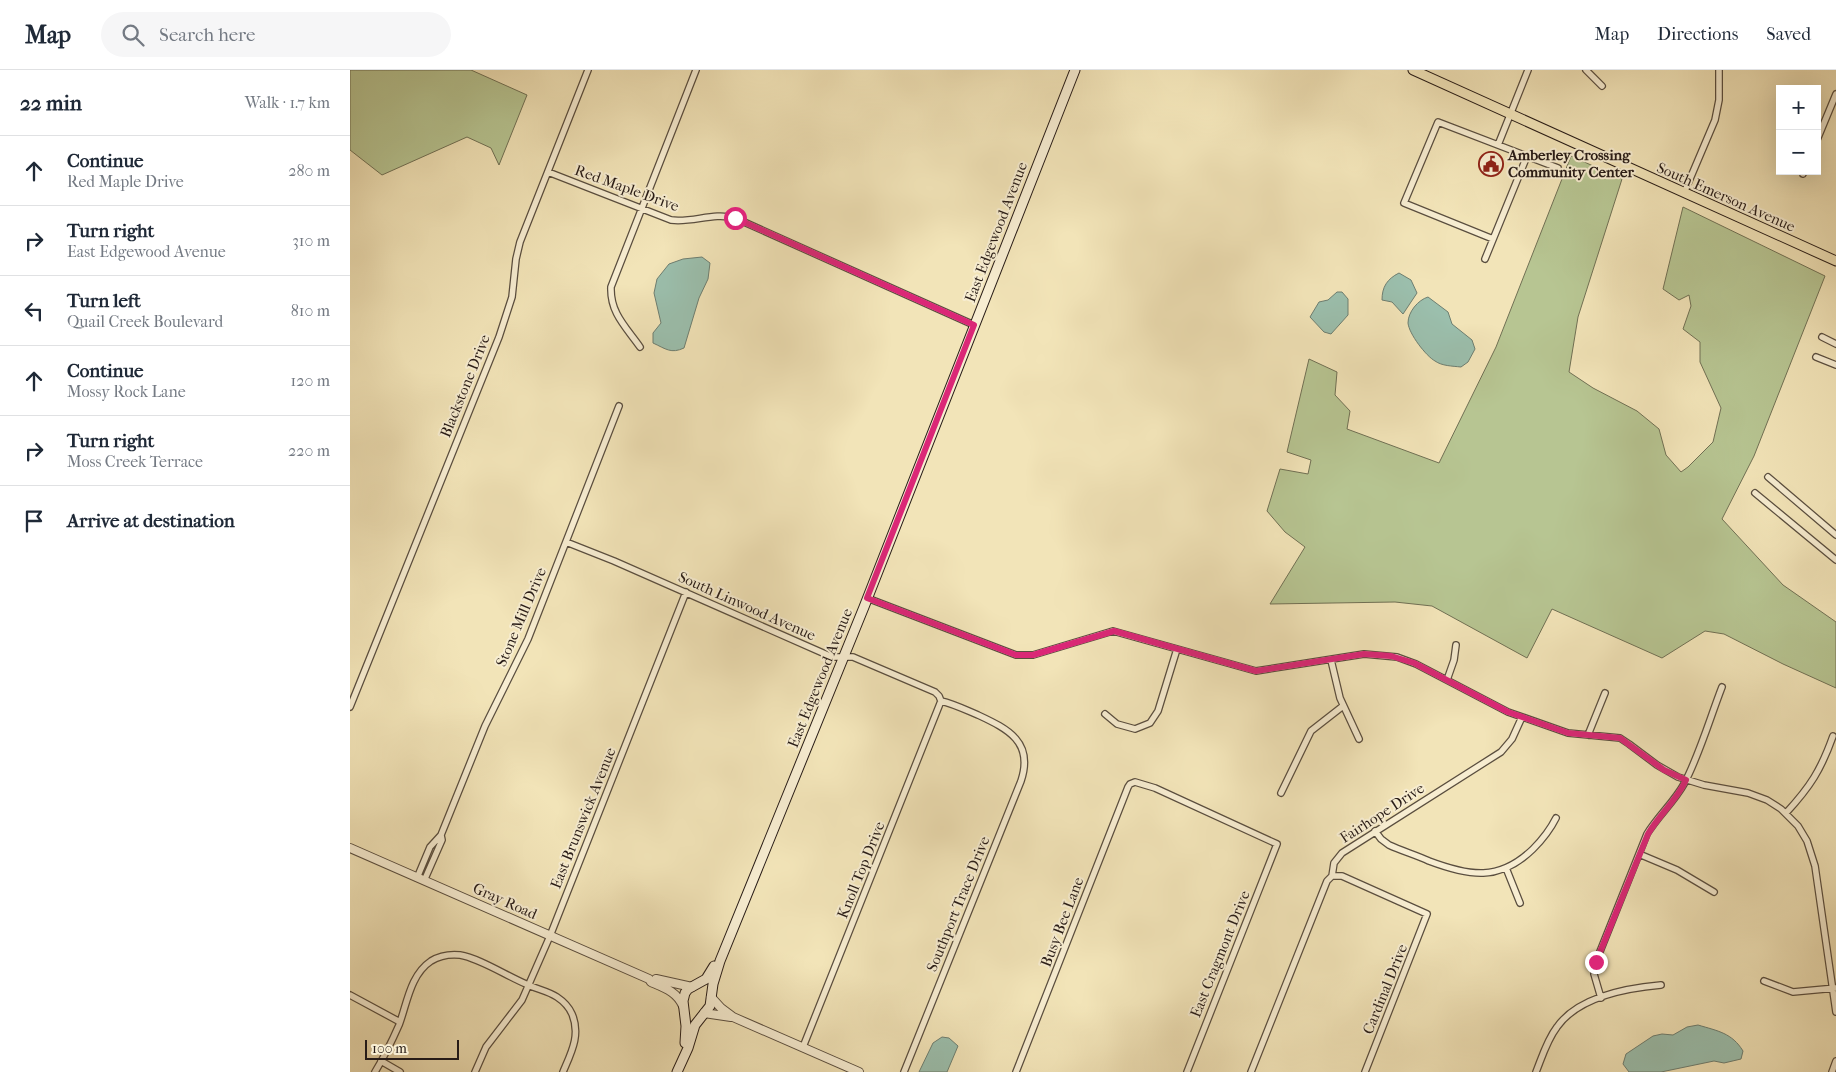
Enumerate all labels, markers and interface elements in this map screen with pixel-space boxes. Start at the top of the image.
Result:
search box [101,12,451,57]
text: Map [25,21,71,49]
icon: search [119,21,147,49]
text: Search here [159,24,255,46]
text: Map [1595,24,1629,45]
text: Directions [1657,24,1738,45]
text: Saved [1766,24,1811,45]
map controls [1776,85,1821,175]
button: + [1776,85,1821,130]
text: 22 min [20,91,82,115]
text: Walk · 1.7 km [245,93,330,112]
button: − [1776,130,1821,175]
place label: Amberley Crossing Community Center [1507,146,1634,181]
text: Continue [67,150,143,172]
public building icon: Amberley Crossing Community Center [1478,151,1504,177]
icon: ahead [20,157,48,185]
street label: South Emerson Avenue [1654,158,1798,236]
street label: East Edgewood Avenue [961,159,1031,305]
text: 280 m [288,161,330,180]
street label: Red Maple Drive [572,161,682,215]
text: Red Maple Drive [67,172,184,191]
route start [724,207,747,230]
text: Turn right [67,220,154,242]
icon: right [20,227,48,255]
text: 310 m [292,231,330,250]
text: East Edgewood Avenue [67,242,226,261]
text: Turn left [67,290,141,312]
icon: left [20,297,48,325]
text: 810 m [291,301,330,320]
text: Quail Creek Boulevard [67,312,223,331]
street label: Blackstone Drive [436,331,494,440]
text: Continue [67,360,143,382]
icon: ahead [20,367,48,395]
text: 120 m [291,371,330,390]
text: Mossy Rock Lane [67,382,186,401]
text: Turn right [67,430,154,452]
icon: right [20,437,48,465]
text: 220 m [288,441,330,460]
text: Moss Creek Terrace [67,452,203,471]
icon: arrive [20,507,48,535]
text: Arrive at destination [67,510,235,532]
street label: Stone Mill Drive [492,564,550,669]
street label: South Linwood Avenue [676,568,819,645]
street label: East Edgewood Avenue [784,605,856,750]
street label: East Brunswick Avenue [546,744,620,891]
street label: Fairhope Drive [1336,779,1428,847]
street label: Knoll Top Drive [833,818,889,921]
street label: Southport Trace Drive [923,833,994,974]
street label: Busy Bee Lane [1037,874,1088,969]
street label: Gray Road [470,879,541,923]
street label: East Cragmont Drive [1186,887,1254,1020]
street label: Cardinal Drive [1359,941,1411,1037]
route end [1585,951,1608,974]
scale bar [365,1037,459,1060]
text: 100 m [372,1040,407,1057]

